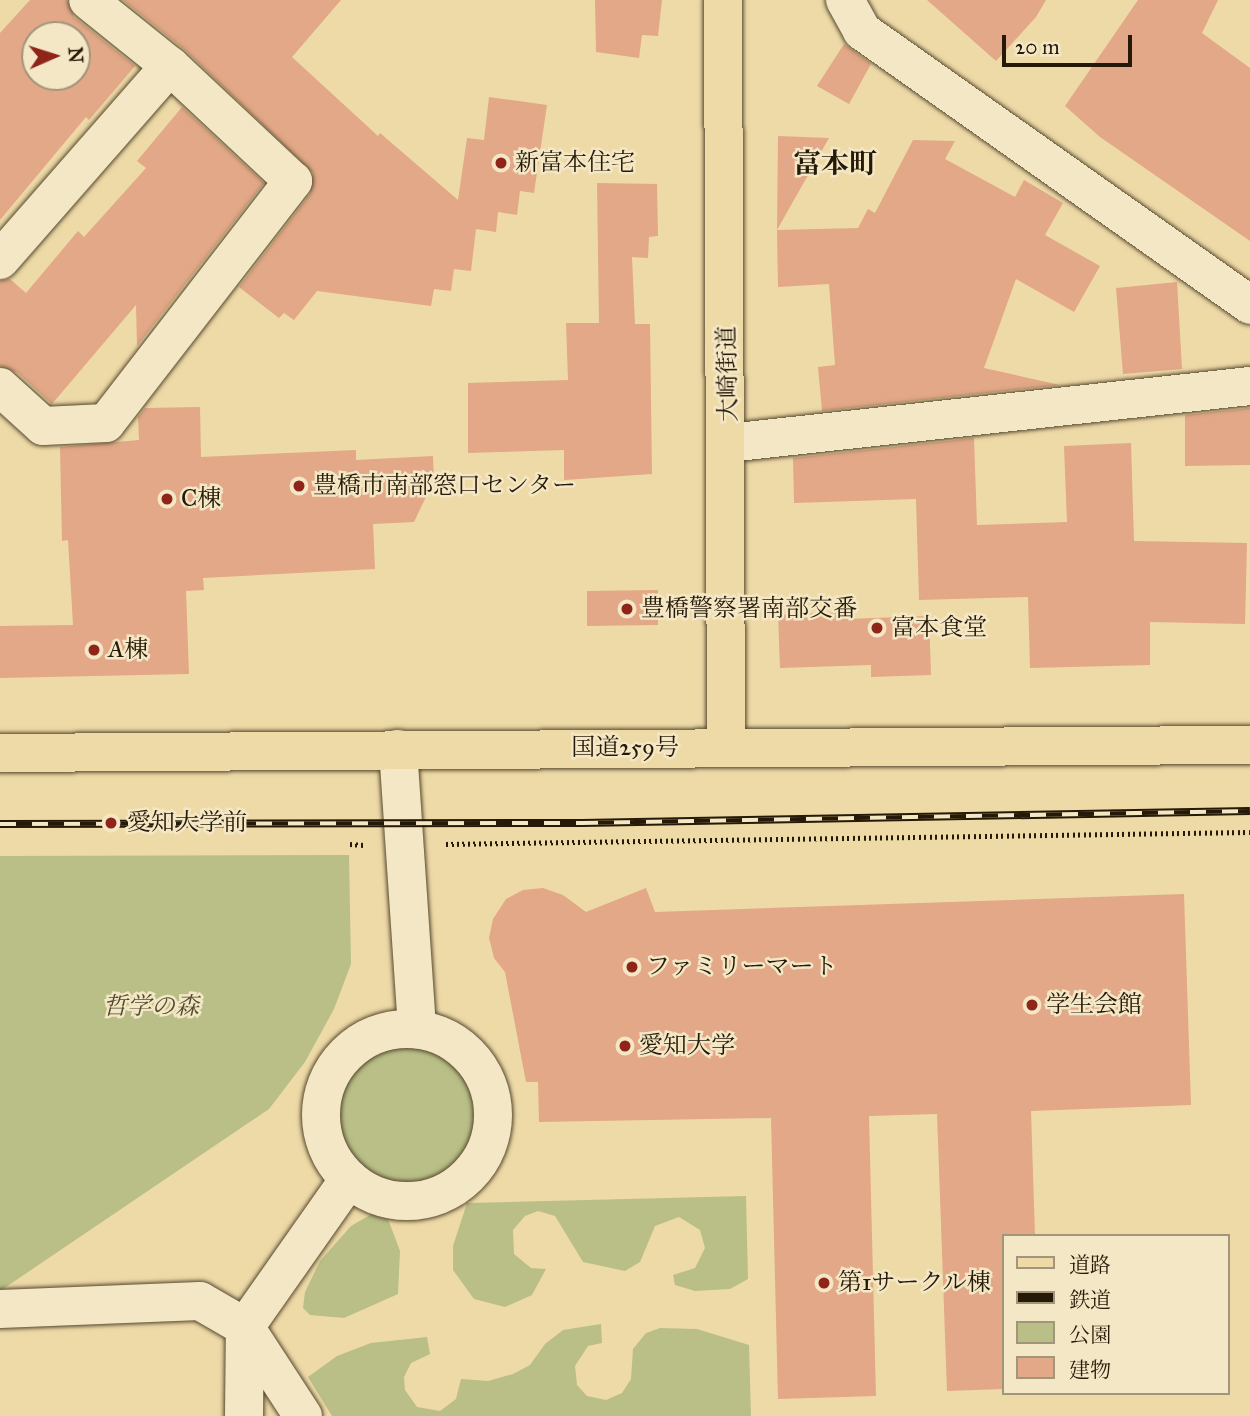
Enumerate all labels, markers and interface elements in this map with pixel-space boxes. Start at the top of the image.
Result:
north arrow [21,21,91,91]
scale bar [1005,21,1134,65]
text: 20 m [1015,34,1060,60]
text: N [64,46,87,64]
district label: 富本町 [793,147,877,181]
place label: 新富本住宅 [515,149,635,177]
marker: 新富本住宅 [493,155,509,171]
street label: 大崎街道 [713,326,743,422]
place label: 豊橋市南部窓口センター [313,472,577,500]
marker: 豊橋市南部窓口センター [291,478,307,494]
place label: C棟 [181,485,221,513]
marker: C棟 [159,491,175,507]
place label: 豊橋警察署南部交番 [641,595,857,623]
marker: 豊橋警察署南部交番 [619,601,635,617]
place label: 富本食堂 [891,614,987,642]
marker: 富本食堂 [869,620,885,636]
place label: A棟 [108,636,148,664]
marker: A棟 [86,642,102,658]
street label: 国道259号 [571,734,679,762]
place label: 愛知大学前 [127,809,247,837]
marker: 愛知大学前 [101,813,121,833]
place label: ファミリーマート [646,953,838,981]
marker: ファミリーマート [624,959,640,975]
place label: 学生会館 [1046,991,1142,1019]
park label: 哲学の森 [103,993,199,1021]
marker: 学生会館 [1024,997,1040,1013]
place label: 愛知大学 [639,1032,735,1060]
marker: 愛知大学 [617,1038,633,1054]
legend [1002,1234,1229,1395]
text: 道路 [1069,1252,1111,1278]
place label: 第1サークル棟 [838,1269,991,1297]
marker: 第1サークル棟 [816,1275,832,1291]
text: 鉄道 [1069,1287,1111,1313]
text: 公園 [1069,1322,1111,1348]
text: 建物 [1069,1357,1111,1383]

